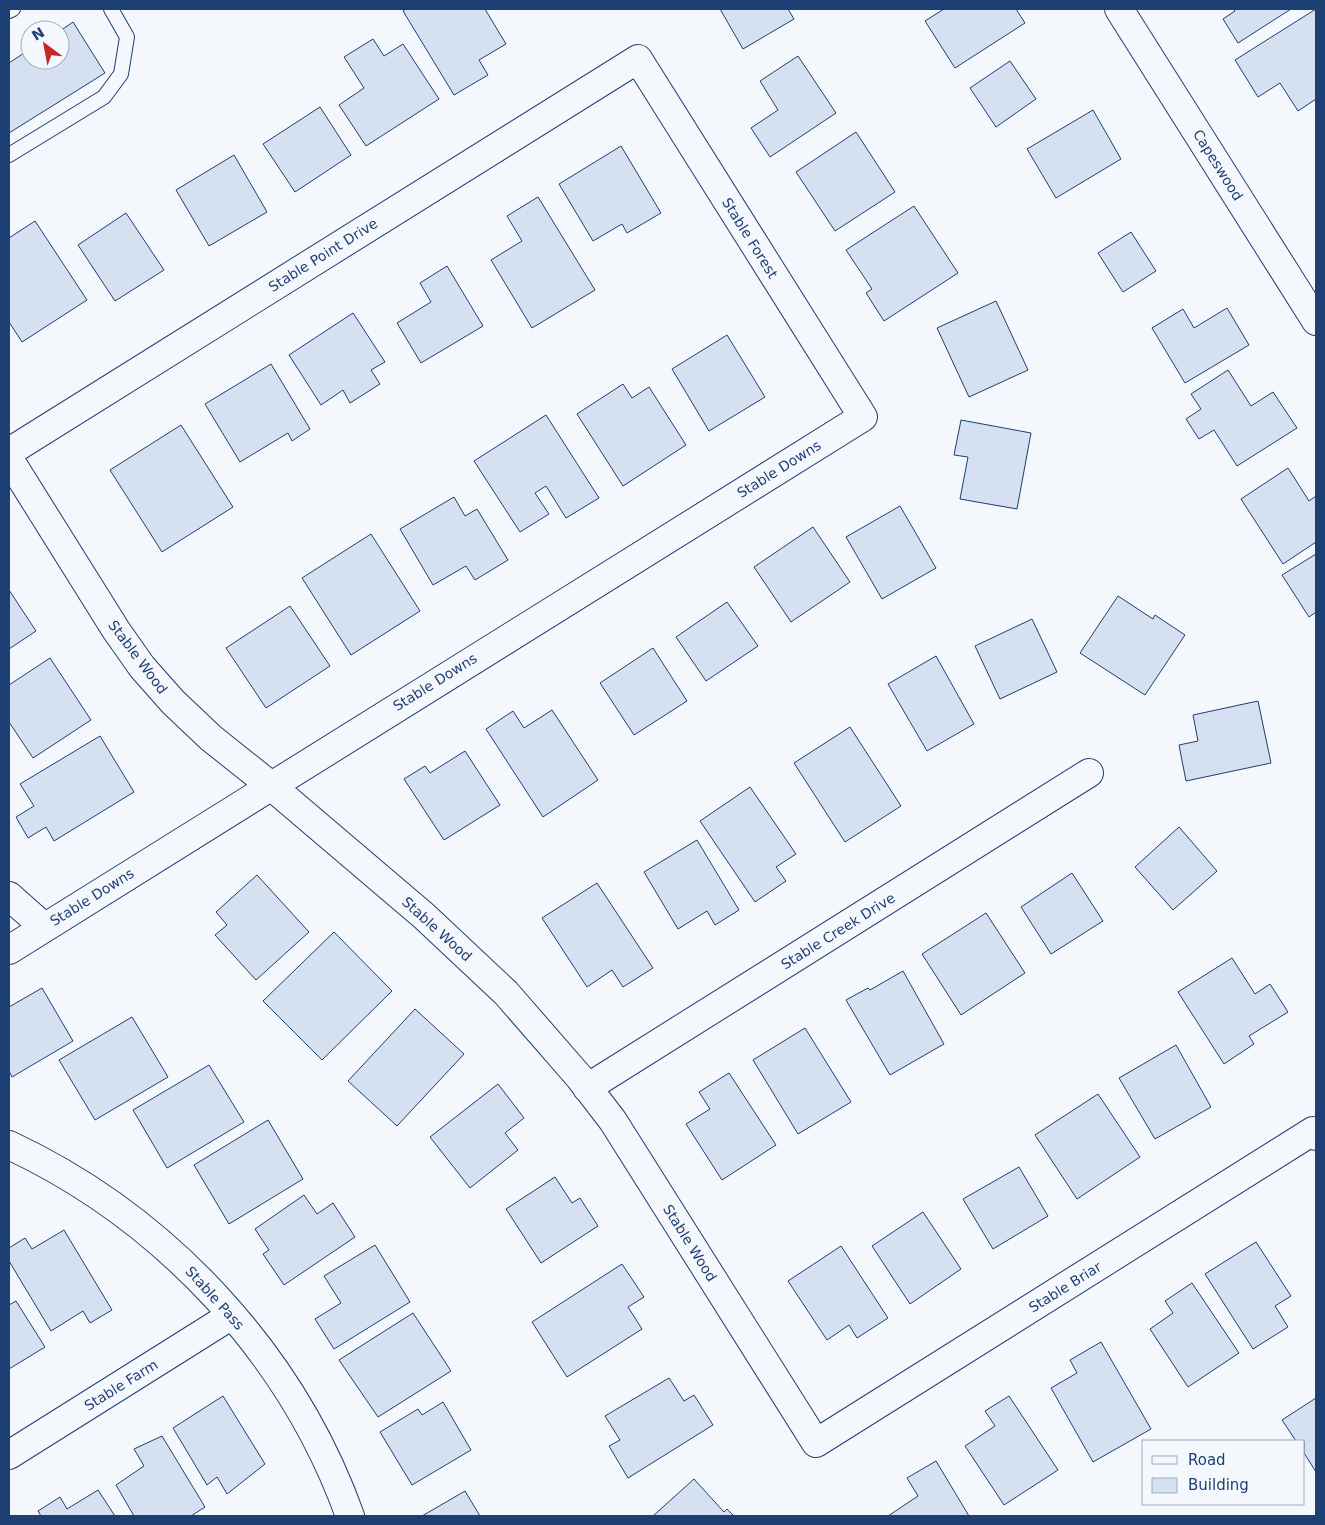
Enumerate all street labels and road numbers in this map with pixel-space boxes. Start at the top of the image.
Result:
street label: Capeswood [1190,127,1246,203]
street label: Stable Forest [719,195,781,282]
street label: Stable Point Drive [266,215,380,295]
street label: Stable Downs [734,437,824,501]
street label: Stable Wood [105,617,171,697]
street label: Stable Downs [390,650,480,714]
street label: Stable Downs [47,865,137,929]
street label: Stable Creek Drive [778,889,898,973]
street label: Stable Wood [399,894,475,964]
street label: Stable Wood [660,1202,720,1284]
street label: Stable Briar [1026,1258,1104,1316]
street label: Stable Pass [182,1263,248,1333]
street label: Stable Farm [81,1356,161,1414]

